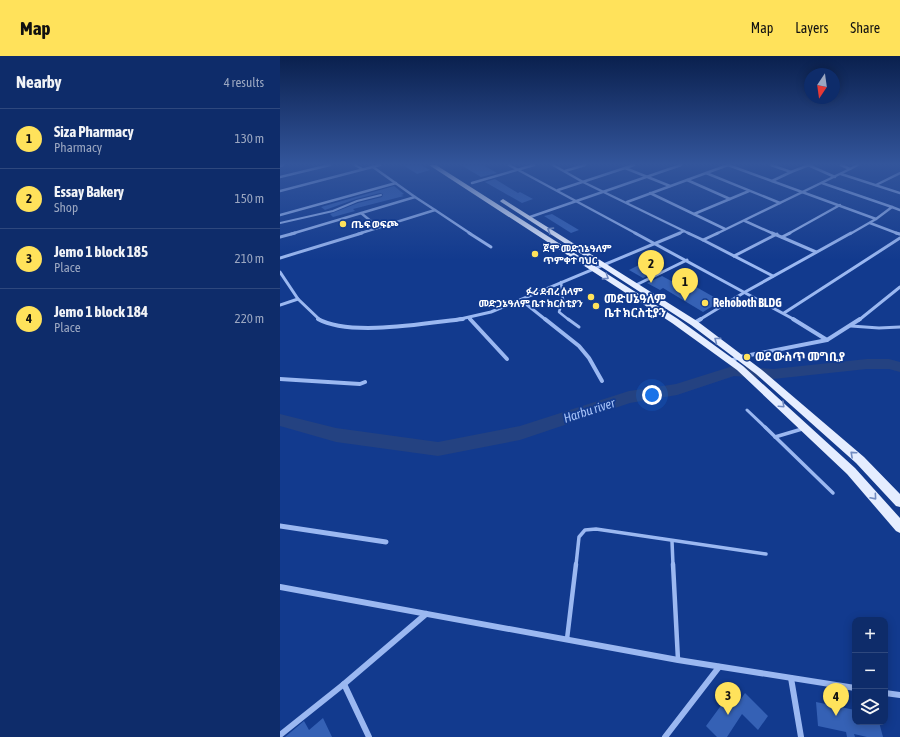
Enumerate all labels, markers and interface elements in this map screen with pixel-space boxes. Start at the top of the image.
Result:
text: Map [20,17,51,39]
text: Map [751,20,773,36]
text: Layers [795,20,828,36]
text: Share [850,20,880,36]
north arrow [804,68,840,104]
text: Nearby [16,72,62,92]
text: 4 results [224,75,264,90]
text: Siza Pharmacy [54,123,134,140]
text: 1 [26,131,32,146]
text: 130 m [235,131,264,146]
text: Pharmacy [54,140,102,155]
text: Essay Bakery [54,183,124,200]
text: 2 [26,191,32,206]
text: 150 m [235,191,264,206]
text: Shop [54,200,78,215]
marker: ጤፍ ወፍጮ [338,219,348,229]
place label: ጤፍ ወፍጮ [351,219,399,230]
one-way arrow [547,227,554,235]
text: Jemo 1 block 185 [54,243,148,260]
place label: ጀሞ መድኀኔዓለም ጥምቀተ ባህር [543,243,612,266]
marker: ጀሞ መድኀኔዓለም ጥምቀተ ባህር [530,249,540,259]
pin: 2 [638,250,664,283]
text: 3 [26,251,32,266]
text: 210 m [235,251,264,266]
text: Place [54,260,81,275]
pin: 1 [672,268,698,301]
one-way arrow [602,272,609,279]
place label: ፉሪ ደብረ ሰላም መድኃኔዓለም ቤተ ክርስቲያን [478,286,583,309]
marker: ፉሪ ደብረ ሰላም መድኃኔዓለም ቤተ ክርስቲያን [586,292,596,302]
place label: መድሀኔዓለም ቤተ ክርስቲያን [604,292,666,320]
place label: Rehoboth BLDG [713,296,782,310]
marker: Rehoboth BLDG [700,298,710,308]
marker: መድሀኔዓለም ቤተ ክርስቲያን [591,301,601,311]
text: Jemo 1 block 184 [54,303,148,320]
text: 4 [26,311,32,326]
text: 220 m [235,311,264,326]
text: Place [54,320,81,335]
one-way arrow [714,338,721,345]
place label: ወደ ውስጥ መግቢያ [755,350,845,364]
marker: ወደ ውስጥ መግቢያ [742,352,752,362]
your location [642,385,662,405]
water label: Harbu river [561,395,618,426]
one-way arrow [777,401,785,408]
one-way arrow [851,452,858,459]
one-way arrow [869,492,877,500]
map controls [852,617,888,725]
button: + [852,617,888,653]
button: − [852,653,888,689]
pin: 3 [715,682,741,715]
pin: 4 [823,683,849,716]
button: layers [852,689,888,725]

